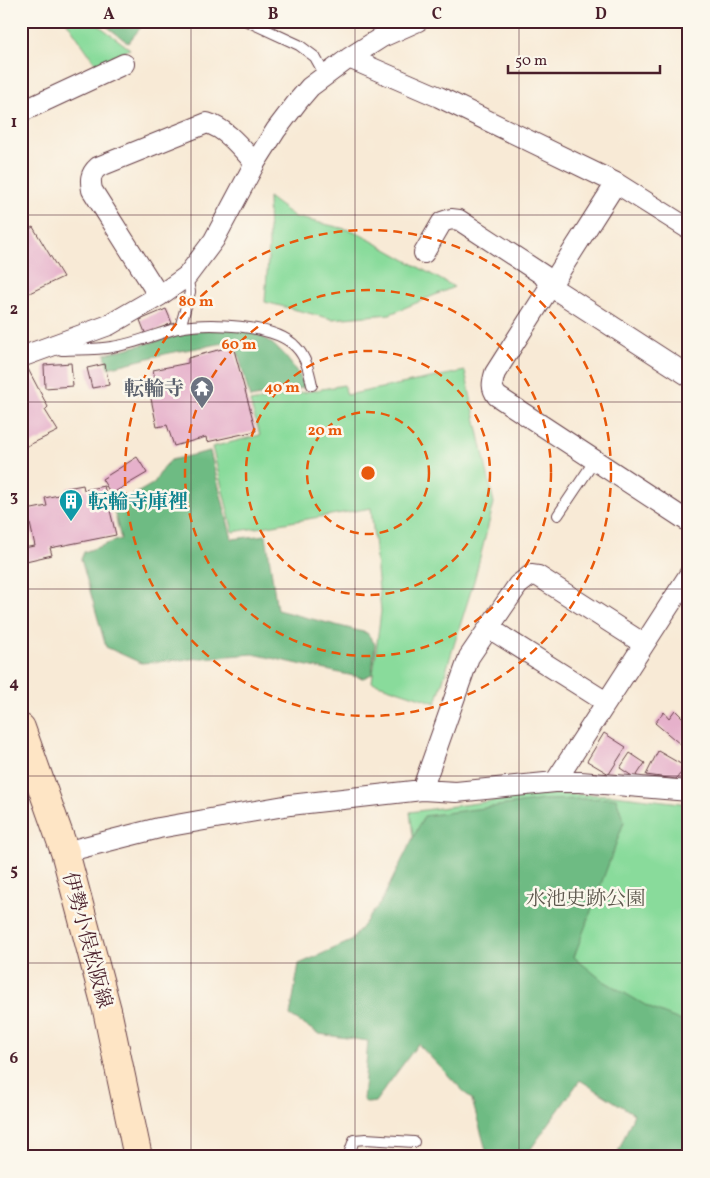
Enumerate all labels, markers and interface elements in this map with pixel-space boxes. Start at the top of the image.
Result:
text: A [103,4,115,26]
text: B [268,4,279,26]
text: C [432,4,442,26]
text: D [595,4,607,26]
scale bar [508,42,660,74]
text: 50 m [515,51,547,72]
text: 1 [11,112,17,134]
text: 80 m [179,292,214,313]
text: 2 [10,299,18,321]
text: 60 m [222,335,257,356]
temple icon: 転輪寺 [189,375,215,409]
place label: 転輪寺 [124,376,184,404]
text: 40 m [264,378,300,399]
text: 20 m [308,421,343,442]
centre of rings [359,464,377,482]
text: 3 [10,486,18,508]
building icon: 転輪寺庫裡 [58,488,84,522]
place label: 転輪寺庫裡 [88,489,188,517]
text: 4 [9,673,19,695]
text: 5 [10,860,18,882]
street label: 伊勢小俣松阪線 [54,869,118,1012]
park label: 水池史跡公園 [526,886,646,914]
text: 6 [10,1048,19,1070]

